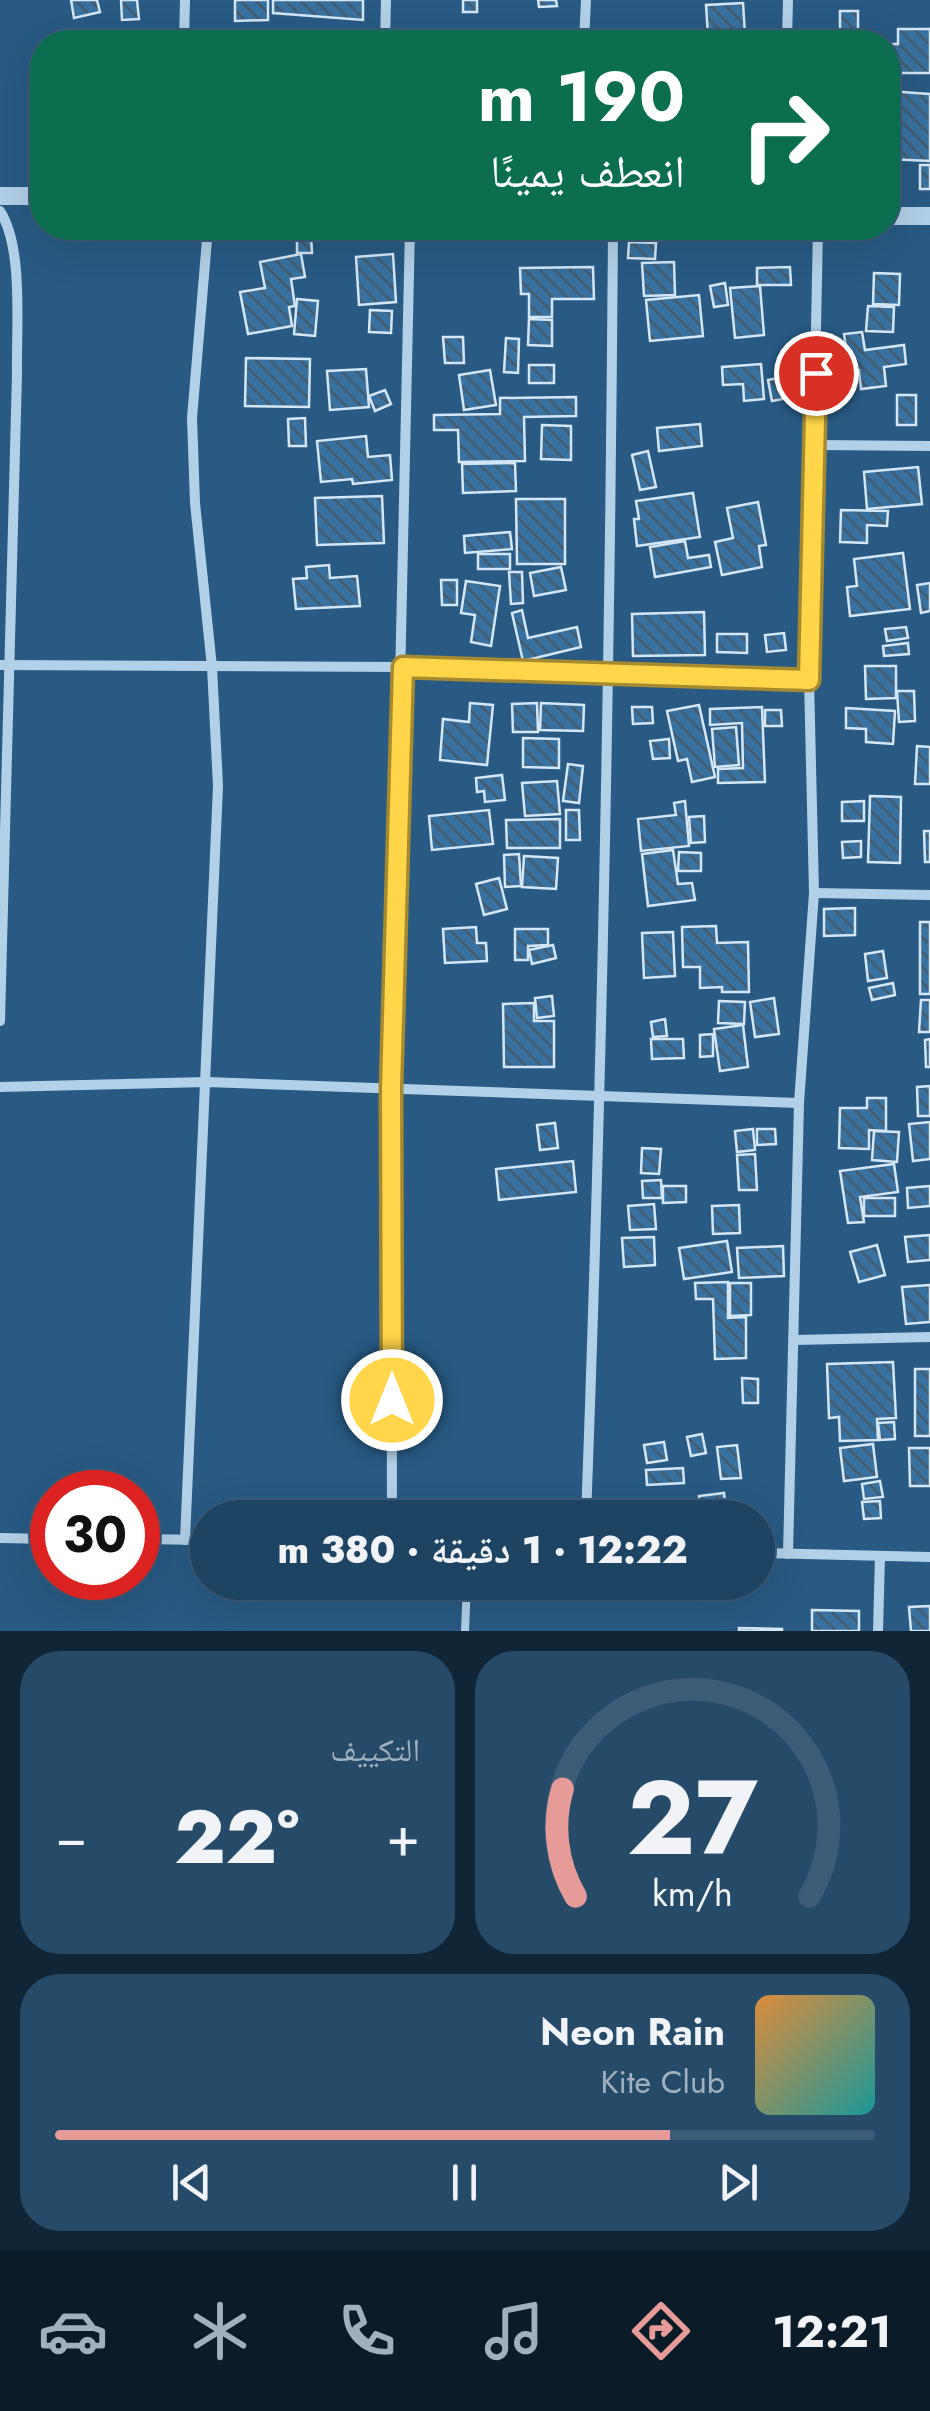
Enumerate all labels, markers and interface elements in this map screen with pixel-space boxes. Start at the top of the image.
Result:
text: 190 m [478,46,685,147]
icon: right [720,70,850,200]
text: انعطف يمينًا [490,139,685,204]
pin [774,331,859,416]
icon: arrive [789,346,844,401]
position arrow [340,1348,444,1452]
speed limit sign: 30 [30,1470,160,1600]
text: 12:22 · 1 دقيقة · 380 m [277,1522,688,1577]
text: التكييف [330,1727,420,1773]
text: 27 [627,1743,758,1893]
text: 22° [174,1783,299,1891]
text: − [55,1797,87,1877]
text: + [386,1797,420,1877]
text: km/h [652,1868,733,1919]
text: Neon Rain [540,2004,725,2059]
text: Kite Club [601,2059,725,2105]
icon: previous [164,2155,219,2210]
icon: pause [437,2155,492,2210]
icon: next [711,2155,766,2210]
icon: car [38,2296,108,2366]
icon: climate [185,2296,255,2366]
icon: phone [332,2296,402,2366]
icon: music [479,2296,549,2366]
icon: directions [626,2296,696,2366]
text: 12:21 [772,2299,892,2364]

